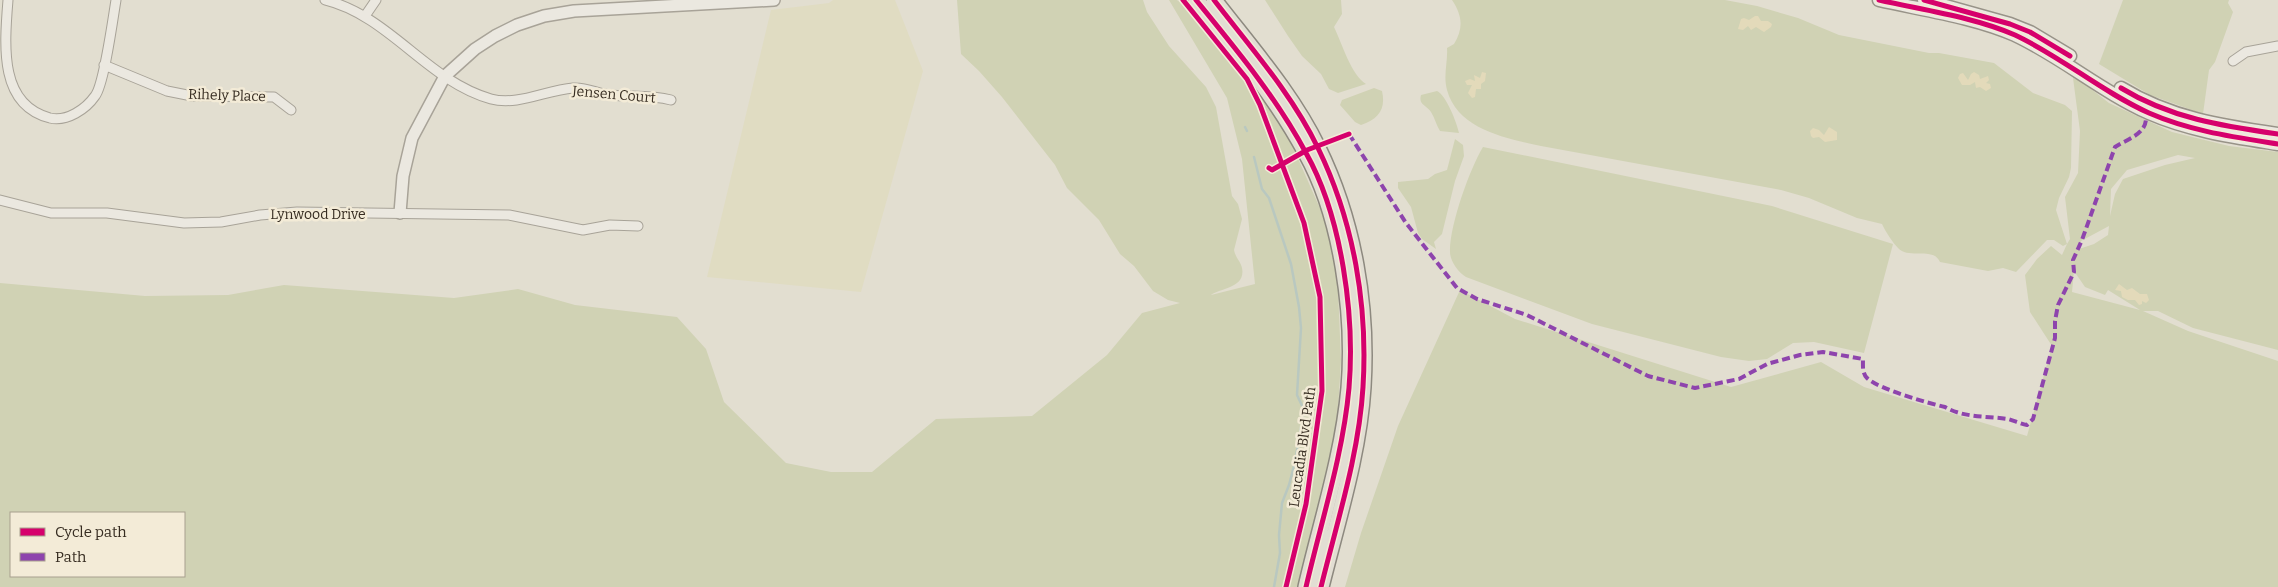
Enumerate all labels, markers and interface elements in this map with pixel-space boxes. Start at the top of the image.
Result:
street label: Jensen Court [571,82,656,107]
street label: Rihely Place [188,86,266,105]
street label: Lynwood Drive [270,206,366,223]
street label: Leucadia Blvd Path [1286,386,1319,508]
legend [10,512,185,577]
text: Cycle path [55,523,127,541]
text: Path [55,548,87,566]

